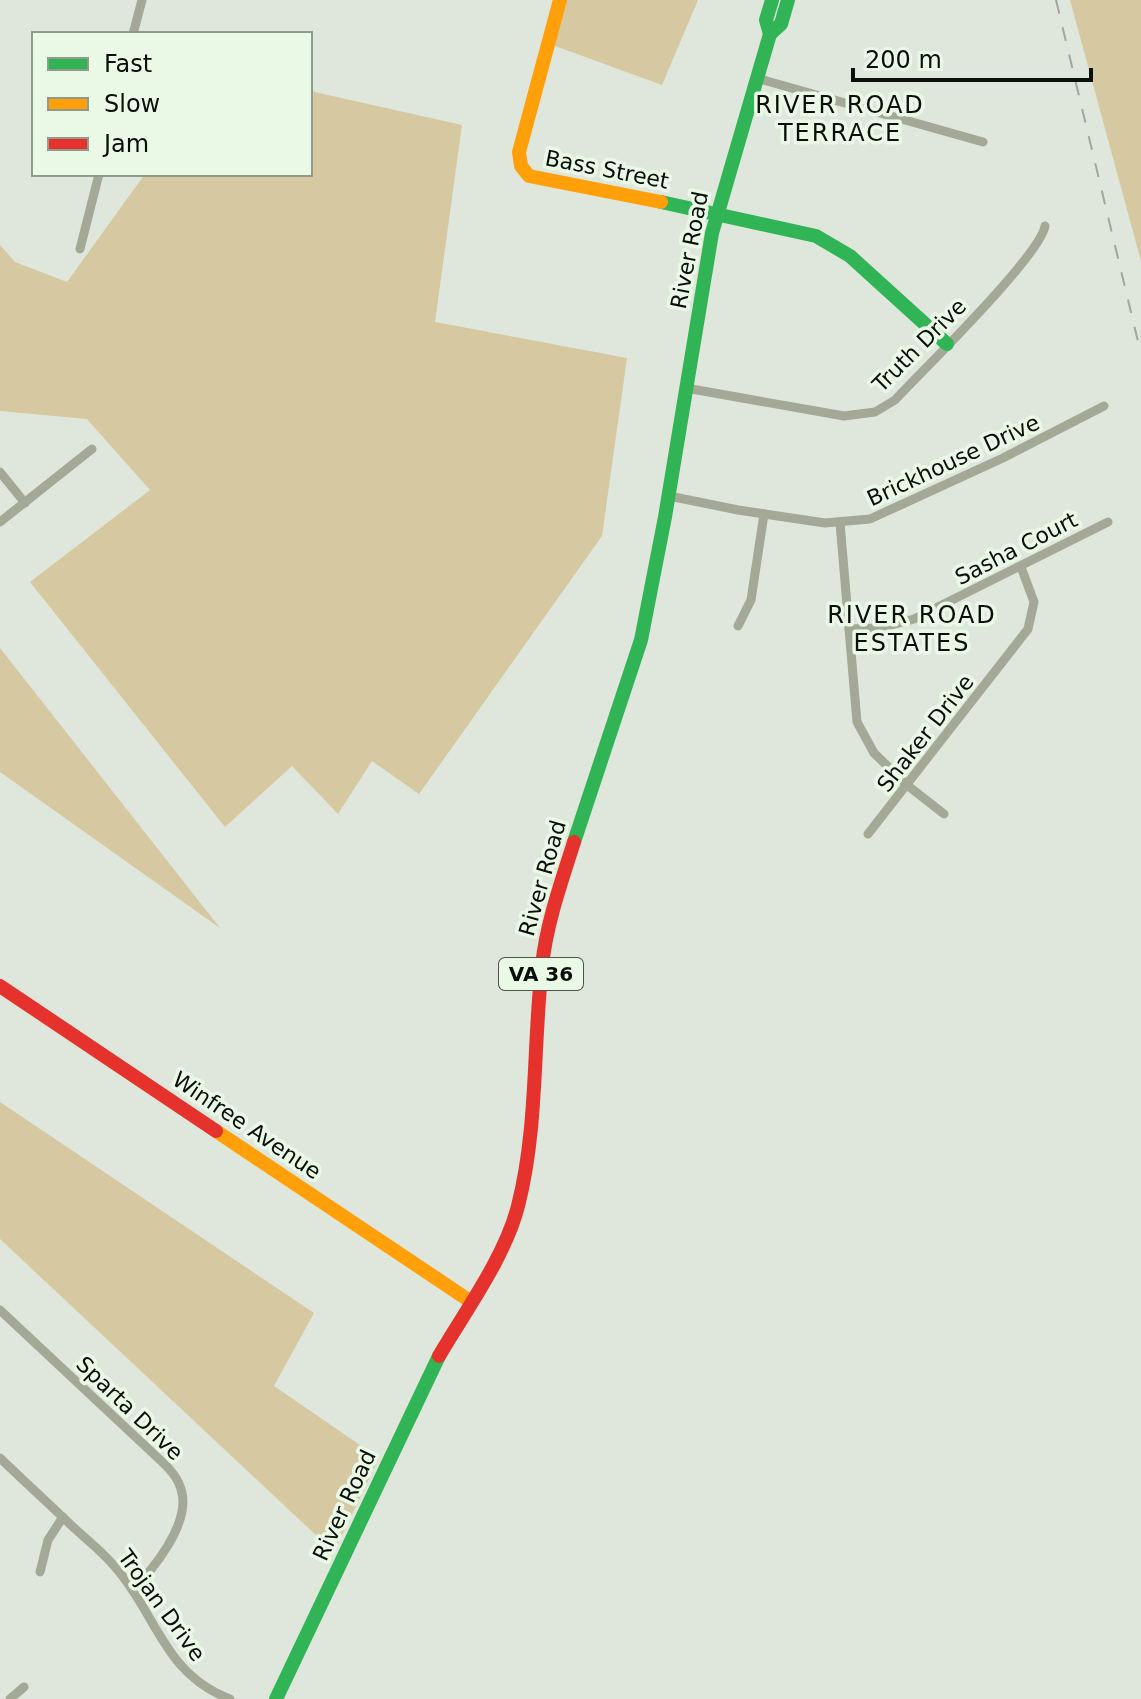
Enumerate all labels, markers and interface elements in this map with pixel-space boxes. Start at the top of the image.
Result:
legend [32,32,312,176]
scale bar [853,32,1091,82]
text: 200 m [865,46,942,74]
text: Fast [104,50,152,78]
text: Slow [104,90,160,118]
district label: RIVER ROAD TERRACE [755,91,925,147]
text: Jam [102,130,149,158]
street label: Bass Street [543,145,671,194]
street label: River Road [666,189,713,311]
street label: Truth Drive [867,294,971,398]
street label: Brickhouse Drive [863,410,1043,511]
street label: Sasha Court [951,507,1082,590]
district label: RIVER ROAD ESTATES [827,601,997,657]
street label: Shaker Drive [872,670,979,797]
street label: River Road [514,817,571,939]
road number: VA 36 [499,958,583,990]
street label: Winfree Avenue [168,1067,326,1184]
street label: Sparta Drive [71,1351,188,1465]
street label: River Road [308,1446,381,1565]
street label: Trojan Drive [112,1544,210,1666]

